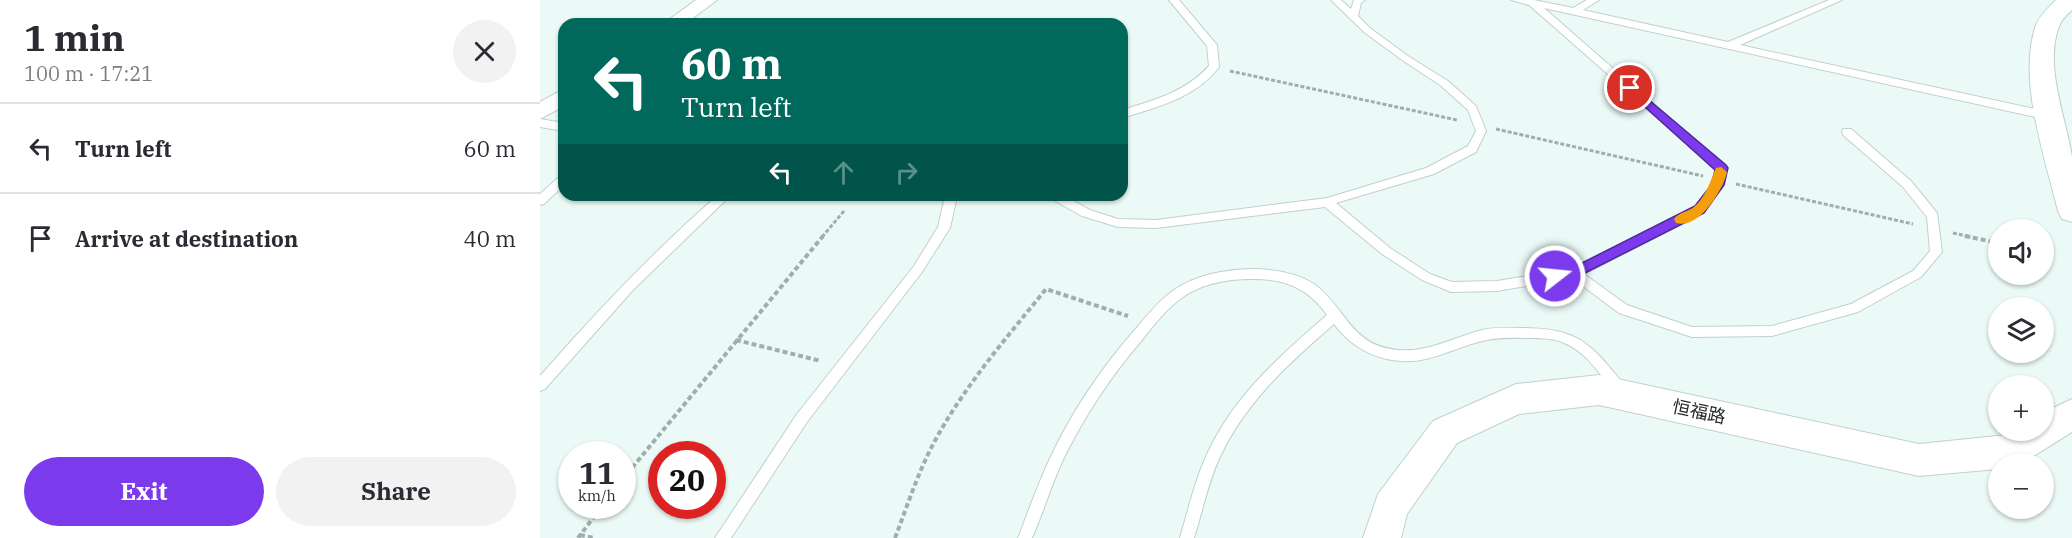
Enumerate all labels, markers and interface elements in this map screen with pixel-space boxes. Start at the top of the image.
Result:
text: 1 min [24,14,125,61]
button: close [453,20,516,83]
text: 60 m [681,36,782,91]
icon: left [582,42,660,120]
text: 100 m · 17:21 [24,60,153,87]
pin [1604,62,1655,113]
icon: arrive [1613,71,1646,104]
text: Turn left [681,89,792,124]
icon: left [24,132,57,165]
text: Turn left [75,134,171,163]
text: 60 m [464,134,516,163]
icon: left [764,156,797,189]
icon: ahead [827,156,860,189]
icon: right [890,156,923,189]
map controls [1988,219,2054,519]
button: sound [1988,219,2054,285]
icon: arrive [24,222,57,255]
text: Arrive at destination [75,224,298,253]
text: 40 m [464,224,516,253]
position arrow [1523,244,1587,308]
button: layers [1988,297,2054,363]
button: + [1988,375,2054,441]
street label: 恒福路 [1670,395,1728,428]
speed limit sign: 20 [648,441,726,519]
text: 11 [579,453,615,492]
button: − [1988,453,2054,519]
button: Exit [24,457,264,526]
button: Share [276,457,516,526]
text: km/h [578,486,616,505]

